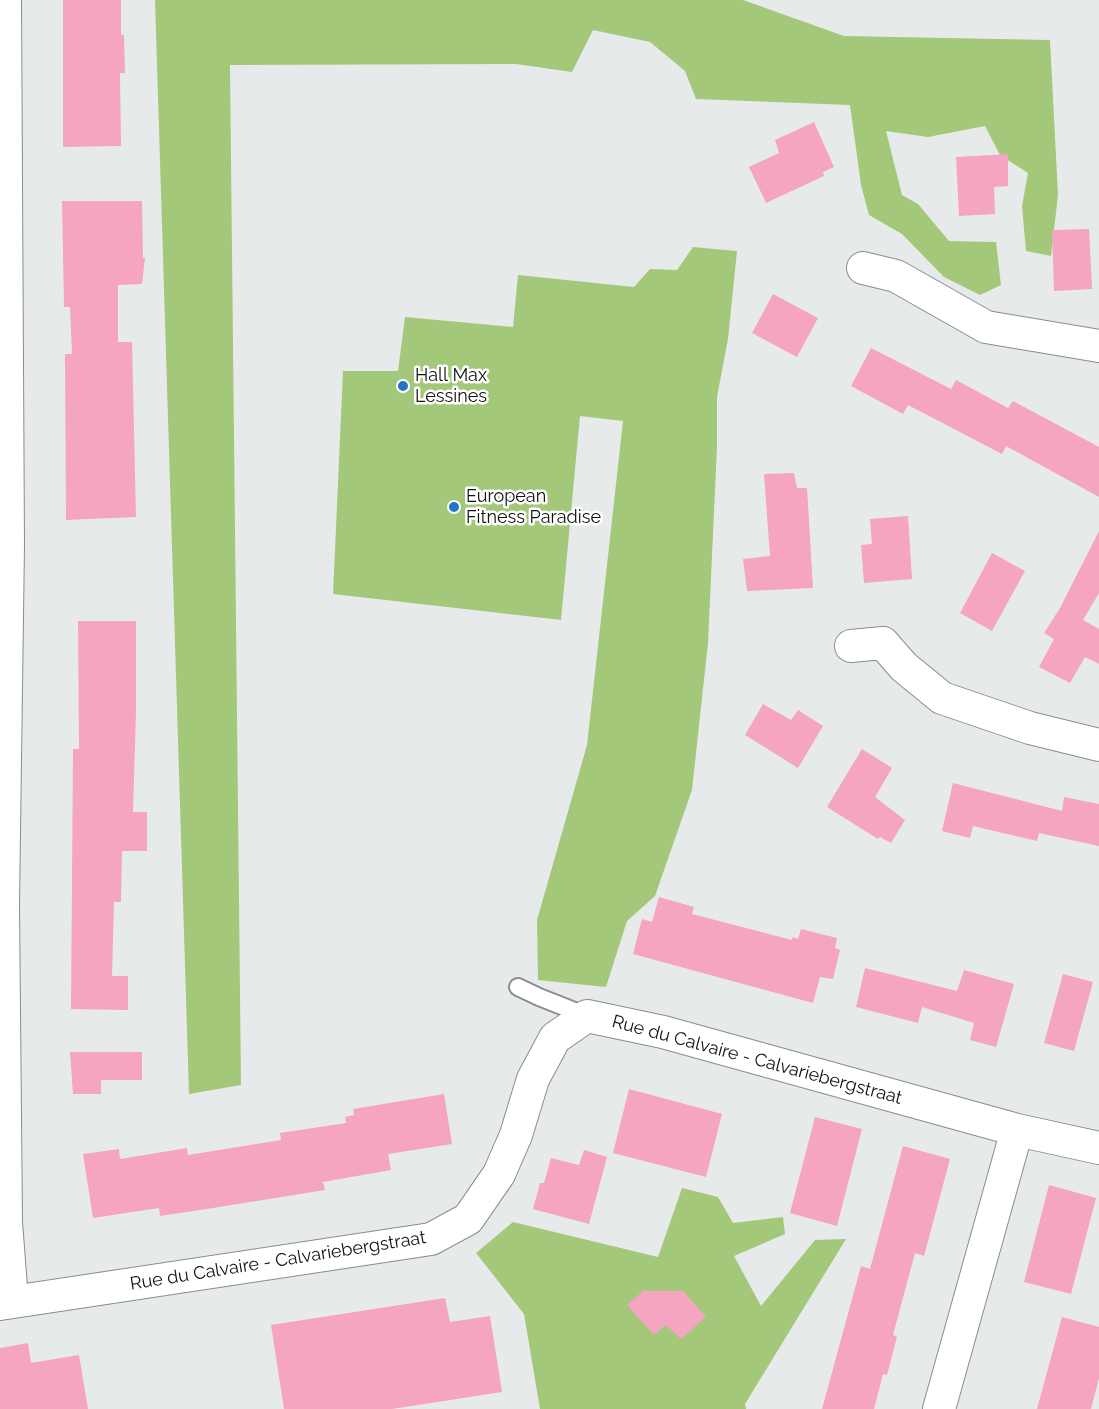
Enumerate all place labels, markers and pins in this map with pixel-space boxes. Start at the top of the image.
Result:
place label: Hall Max Lessines [415,365,487,407]
marker: Hall Max Lessines [396,379,410,393]
place label: European Fitness Paradise [466,486,601,528]
marker: European Fitness Paradise [447,500,461,514]

